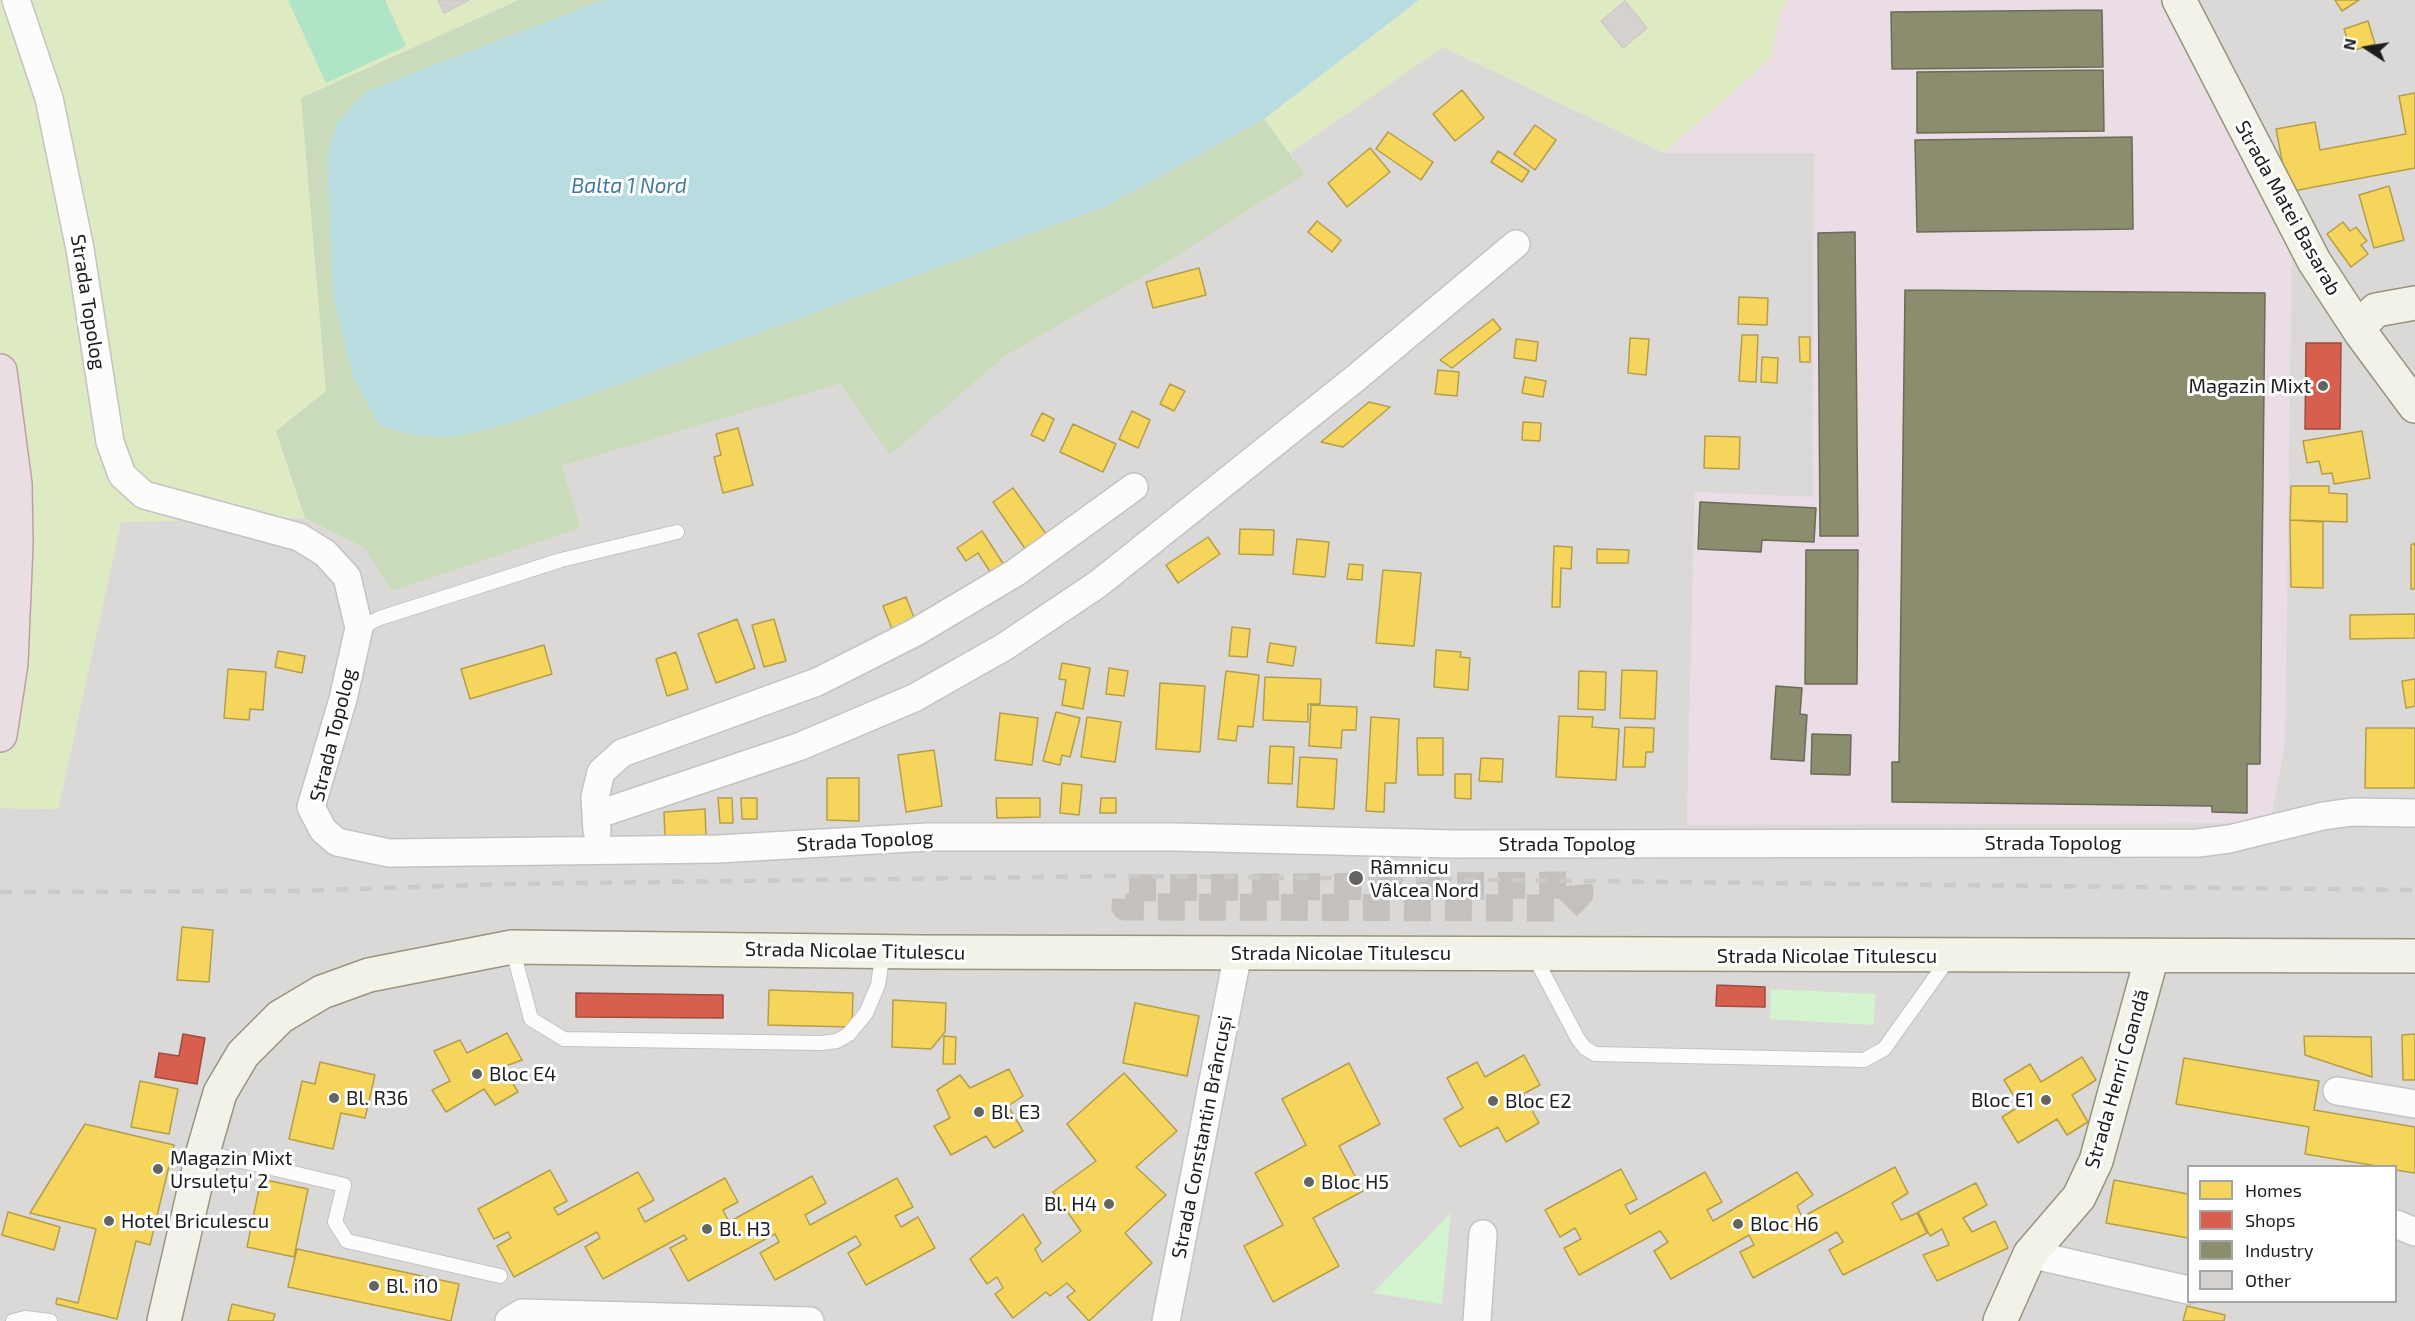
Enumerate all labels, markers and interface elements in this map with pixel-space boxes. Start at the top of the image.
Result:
north arrow [2337,18,2397,78]
text: N [2338,37,2359,52]
street label: Strada Matei Basarab [2230,117,2346,299]
water label: Balta 1 Nord [571,173,687,199]
street label: Strada Topolog [65,233,111,371]
place label: Magazin Mixt [2189,374,2311,398]
marker: Magazin Mixt [2316,379,2330,393]
street label: Strada Topolog [305,666,361,804]
street label: Strada Topolog [796,825,934,857]
street label: Strada Topolog [1985,831,2121,855]
street label: Strada Topolog [1499,832,1635,856]
place label: Râmnicu Vâlcea Nord [1370,855,1479,902]
marker: Râmnicu Vâlcea Nord [1347,869,1365,887]
street label: Strada Nicolae Titulescu [745,937,965,965]
street label: Strada Nicolae Titulescu [1231,941,1451,965]
street label: Strada Nicolae Titulescu [1717,944,1937,968]
street label: Strada Henri Coandă [2080,986,2154,1172]
street label: Strada Constantin Brâncuși [1167,1013,1237,1261]
place label: Bloc E4 [489,1062,556,1086]
marker: Bloc E4 [470,1067,484,1081]
place label: Bl. R36 [346,1086,408,1110]
place label: Bloc E1 [1971,1088,2034,1112]
place label: Bloc E2 [1505,1089,1571,1113]
marker: Bl. R36 [327,1091,341,1105]
marker: Bloc E1 [2039,1093,2053,1107]
marker: Bloc E2 [1486,1094,1500,1108]
place label: Bl. E3 [991,1100,1041,1124]
marker: Bl. E3 [972,1105,986,1119]
place label: Magazin Mixt Ursulețu' 2 [170,1146,292,1193]
marker: Magazin Mixt Ursulețu' 2 [151,1162,165,1176]
legend [2187,1165,2397,1303]
place label: Bloc H5 [1321,1170,1389,1194]
marker: Bloc H5 [1302,1175,1316,1189]
text: Homes [2245,1179,2302,1201]
place label: Bl. H4 [1044,1192,1097,1216]
marker: Bl. H4 [1102,1197,1116,1211]
place label: Hotel Briculescu [121,1209,269,1233]
text: Shops [2245,1209,2295,1231]
place label: Bloc H6 [1750,1212,1819,1236]
marker: Hotel Briculescu [102,1214,116,1228]
place label: Bl. H3 [719,1217,771,1241]
marker: Bloc H6 [1731,1217,1745,1231]
marker: Bl. H3 [700,1222,714,1236]
text: Industry [2245,1239,2314,1261]
text: Other [2245,1269,2291,1291]
place label: Bl. i10 [386,1274,438,1298]
marker: Bl. i10 [367,1279,381,1293]

